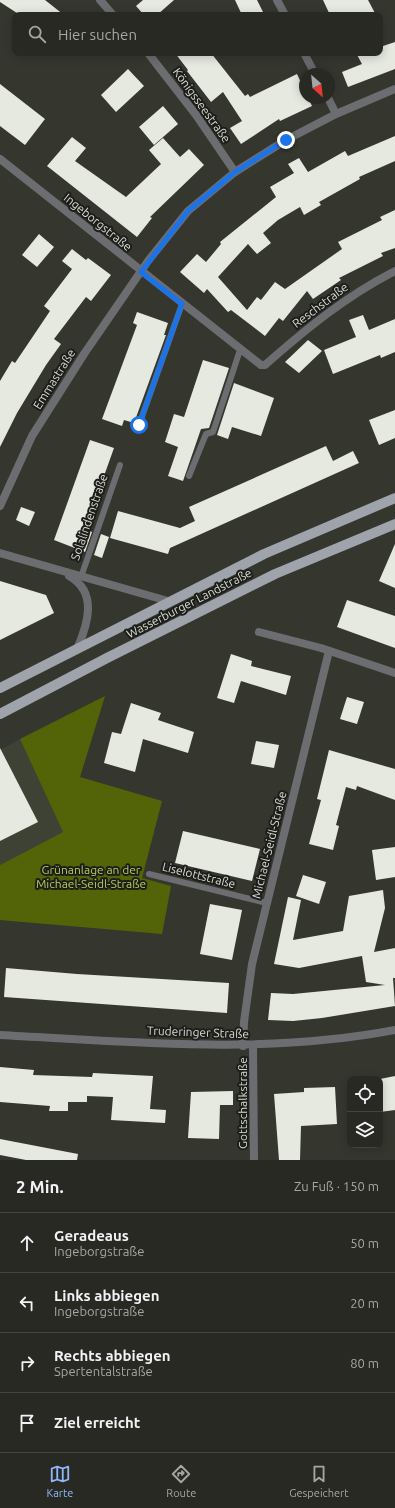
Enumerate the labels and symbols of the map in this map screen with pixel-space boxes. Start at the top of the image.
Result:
street label: Königsseestraße [171,65,233,145]
north arrow [299,68,335,104]
route end [277,131,295,149]
street label: Ingeborgstraße [61,191,135,253]
street label: Reschstraße [290,280,350,330]
street label: Emmastraße [30,347,78,411]
route start [130,416,148,434]
street label: Solalindenstraße [68,472,110,562]
street label: Wasserburger Landstraße [124,566,254,640]
street label: Michael-Seidl-Straße [249,790,289,900]
street label: Liselottstraße [161,860,237,890]
park label: Grünanlage an der Michael-Seidl-Straße [36,863,146,890]
street label: Truderinger Straße [147,1024,249,1040]
street label: Gottschalkstraße [236,1057,249,1149]

